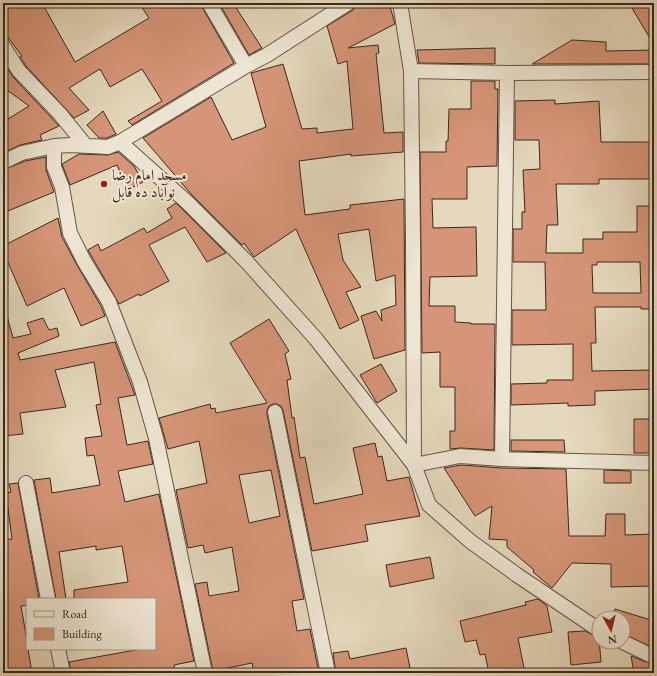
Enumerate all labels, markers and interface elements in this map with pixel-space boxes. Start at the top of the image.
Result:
place label: مسجد امام رضا نوآباد ده قابل [112,165,187,203]
marker: مسجد امام رضا نوآباد ده قابل [99,179,109,189]
legend [26,598,156,650]
text: Road [62,606,88,622]
north arrow [591,610,631,650]
text: Building [62,626,103,642]
text: N [607,632,618,647]

